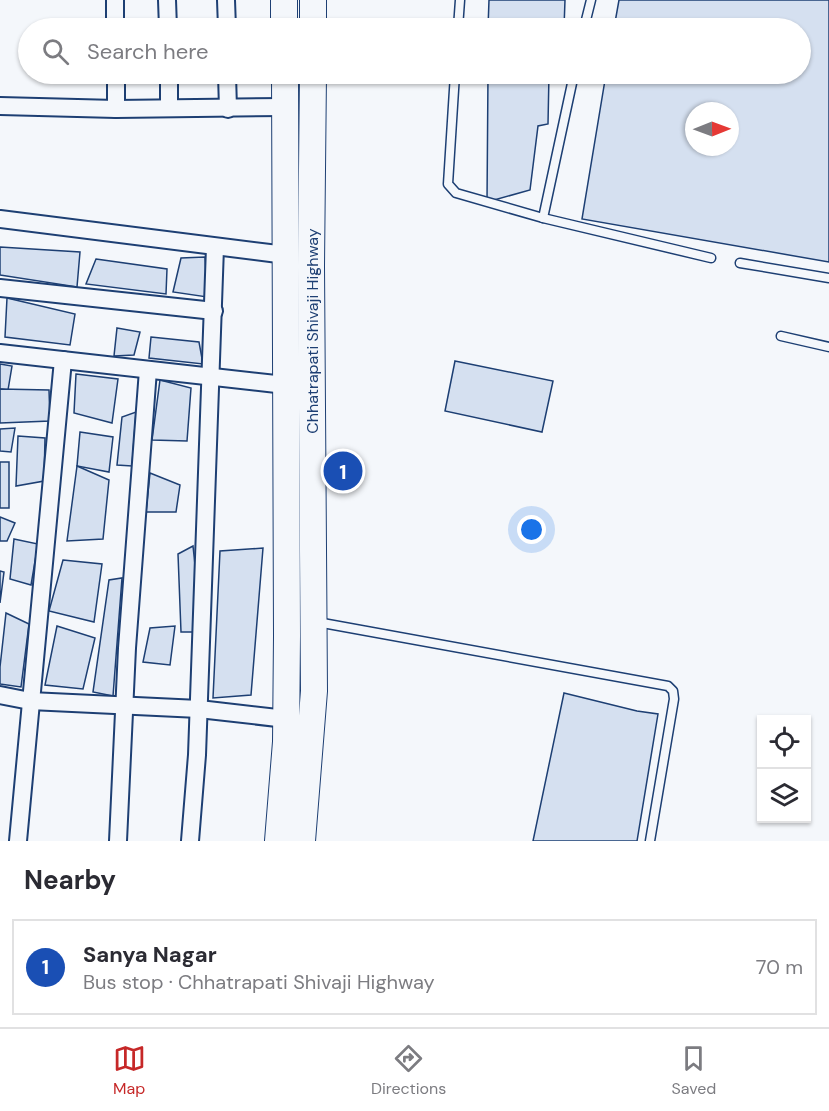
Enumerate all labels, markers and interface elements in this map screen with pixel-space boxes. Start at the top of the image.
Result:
search box [18,18,811,84]
icon: search [39,35,72,68]
text: Search here [87,37,208,66]
north arrow [685,102,739,156]
street label: Chhatrapati Shivaji Highway [302,228,323,434]
pin: 1 [324,448,362,494]
your location [517,515,546,544]
map controls [757,715,811,823]
button: locate [757,715,811,769]
button: layers [757,769,811,823]
text: Nearby [24,863,116,897]
text: Sanya Nagar [83,940,217,969]
text: 1 [42,954,49,980]
text: 70 m [756,954,803,980]
text: Bus stop · Chhatrapati Shivaji Highway [83,969,435,995]
tab: Map [113,1042,146,1099]
tab: Directions [371,1042,446,1099]
tab: Saved [672,1042,716,1099]

